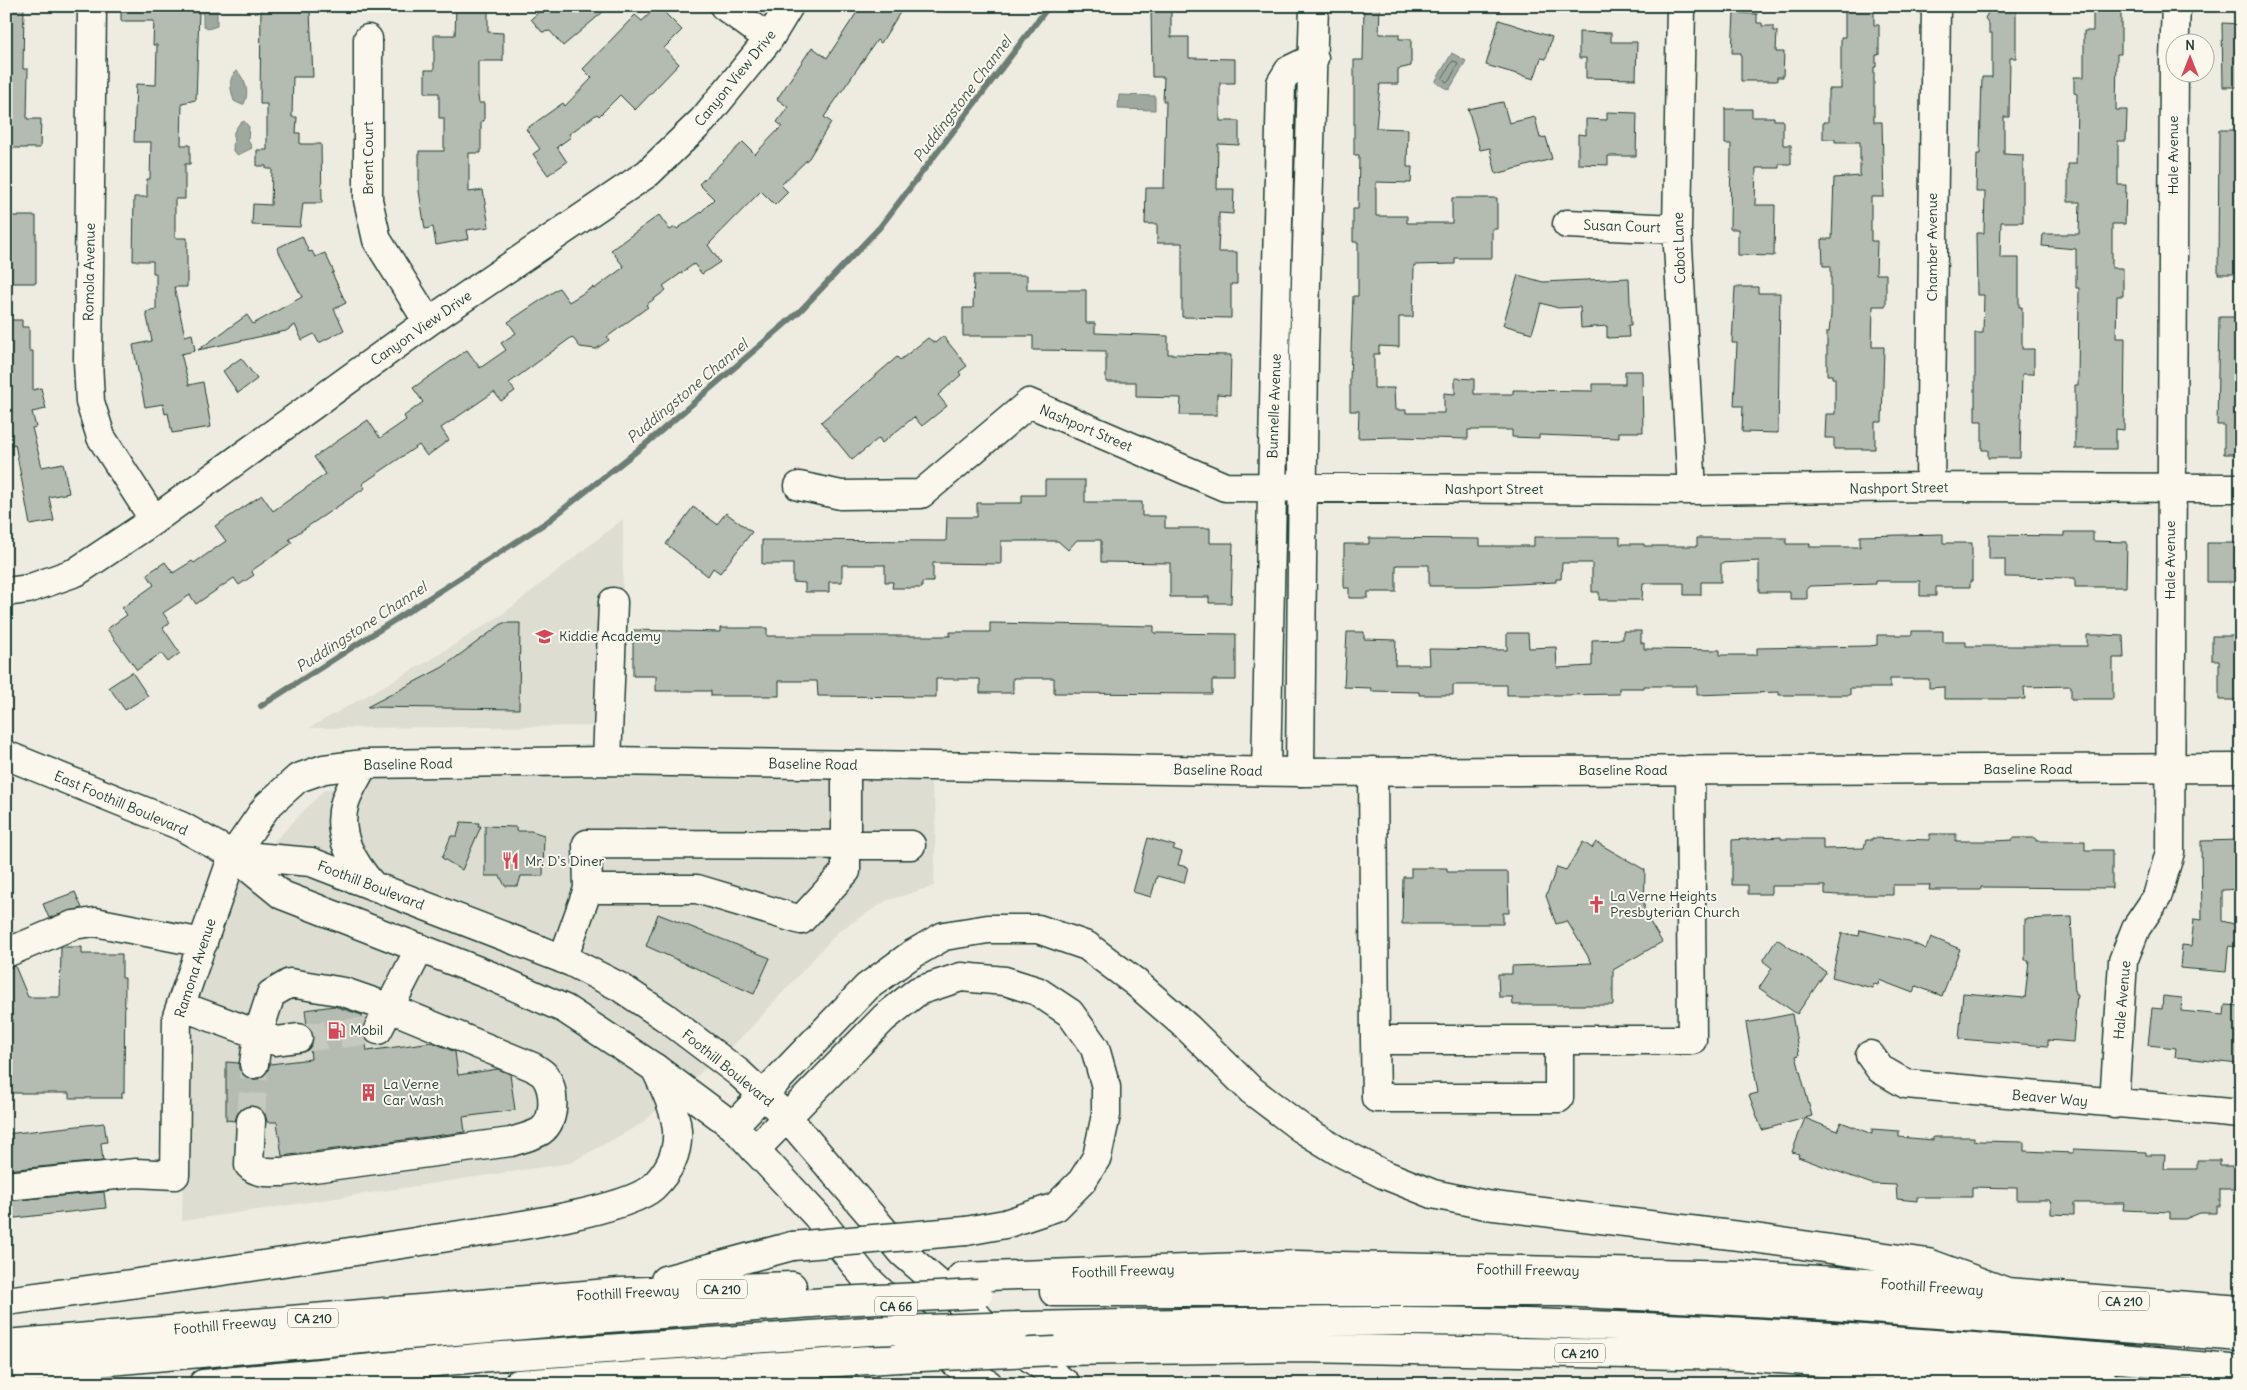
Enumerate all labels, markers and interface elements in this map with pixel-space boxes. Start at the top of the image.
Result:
street label: Canyon View Drive [690,26,780,130]
water label: Puddingstone Channel [909,30,1017,166]
north arrow [2164,32,2214,82]
text: N [2185,36,2195,54]
street label: Hale Avenue [2164,116,2182,195]
street label: Brent Court [359,121,377,195]
street label: Chamber Avenue [1923,193,1941,301]
street label: Cabot Lane [1669,212,1689,284]
street label: Susan Court [1583,216,1661,236]
street label: Romola Avenue [79,223,99,321]
street label: Canyon View Drive [367,286,475,370]
water label: Puddingstone Channel [623,333,753,447]
street label: Bunnelle Avenue [1263,353,1285,459]
street label: Nashport Street [1037,400,1135,456]
street label: Nashport Street [1849,478,1949,498]
street label: Nashport Street [1445,480,1544,498]
street label: Hale Avenue [2161,521,2179,600]
water label: Puddingstone Channel [292,576,432,676]
school or university icon: Kiddie Academy [535,626,555,646]
place label: Kiddie Academy [559,627,661,645]
street label: Baseline Road [363,754,453,774]
street label: Baseline Road [768,754,858,774]
street label: Baseline Road [1173,760,1263,780]
street label: Baseline Road [1983,760,2073,778]
street label: Baseline Road [1578,761,1668,779]
street label: East Foothill Boulevard [52,767,190,839]
restaurant icon: Mr. D's Diner [501,851,521,871]
place label: Mr. D's Diner [525,852,605,870]
street label: Foothill Boulevard [315,856,427,914]
place label: La Verne Heights Presbyterian Church [1610,887,1740,921]
church icon: La Verne Heights Presbyterian Church [1586,894,1606,914]
street label: Ramona Avenue [170,916,220,1020]
street label: Hale Avenue [2110,960,2134,1040]
fuel station icon: Mobil [326,1020,346,1040]
place label: Mobil [350,1021,383,1039]
street label: Foothill Boulevard [678,1025,778,1111]
place label: La Verne Car Wash [383,1075,444,1109]
building icon: La Verne Car Wash [359,1082,379,1102]
street label: Beaver Way [2011,1086,2089,1110]
street label: Foothill Freeway [1071,1260,1175,1282]
street label: Foothill Freeway [1476,1260,1580,1280]
street label: Foothill Freeway [1880,1274,1984,1300]
road number: CA 210 [697,1280,747,1298]
street label: Foothill Freeway [576,1281,680,1305]
road number: CA 210 [2099,1292,2149,1310]
road number: CA 66 [875,1296,917,1315]
road number: CA 210 [288,1309,338,1328]
street label: Foothill Freeway [173,1312,277,1338]
road number: CA 210 [1555,1344,1605,1362]

